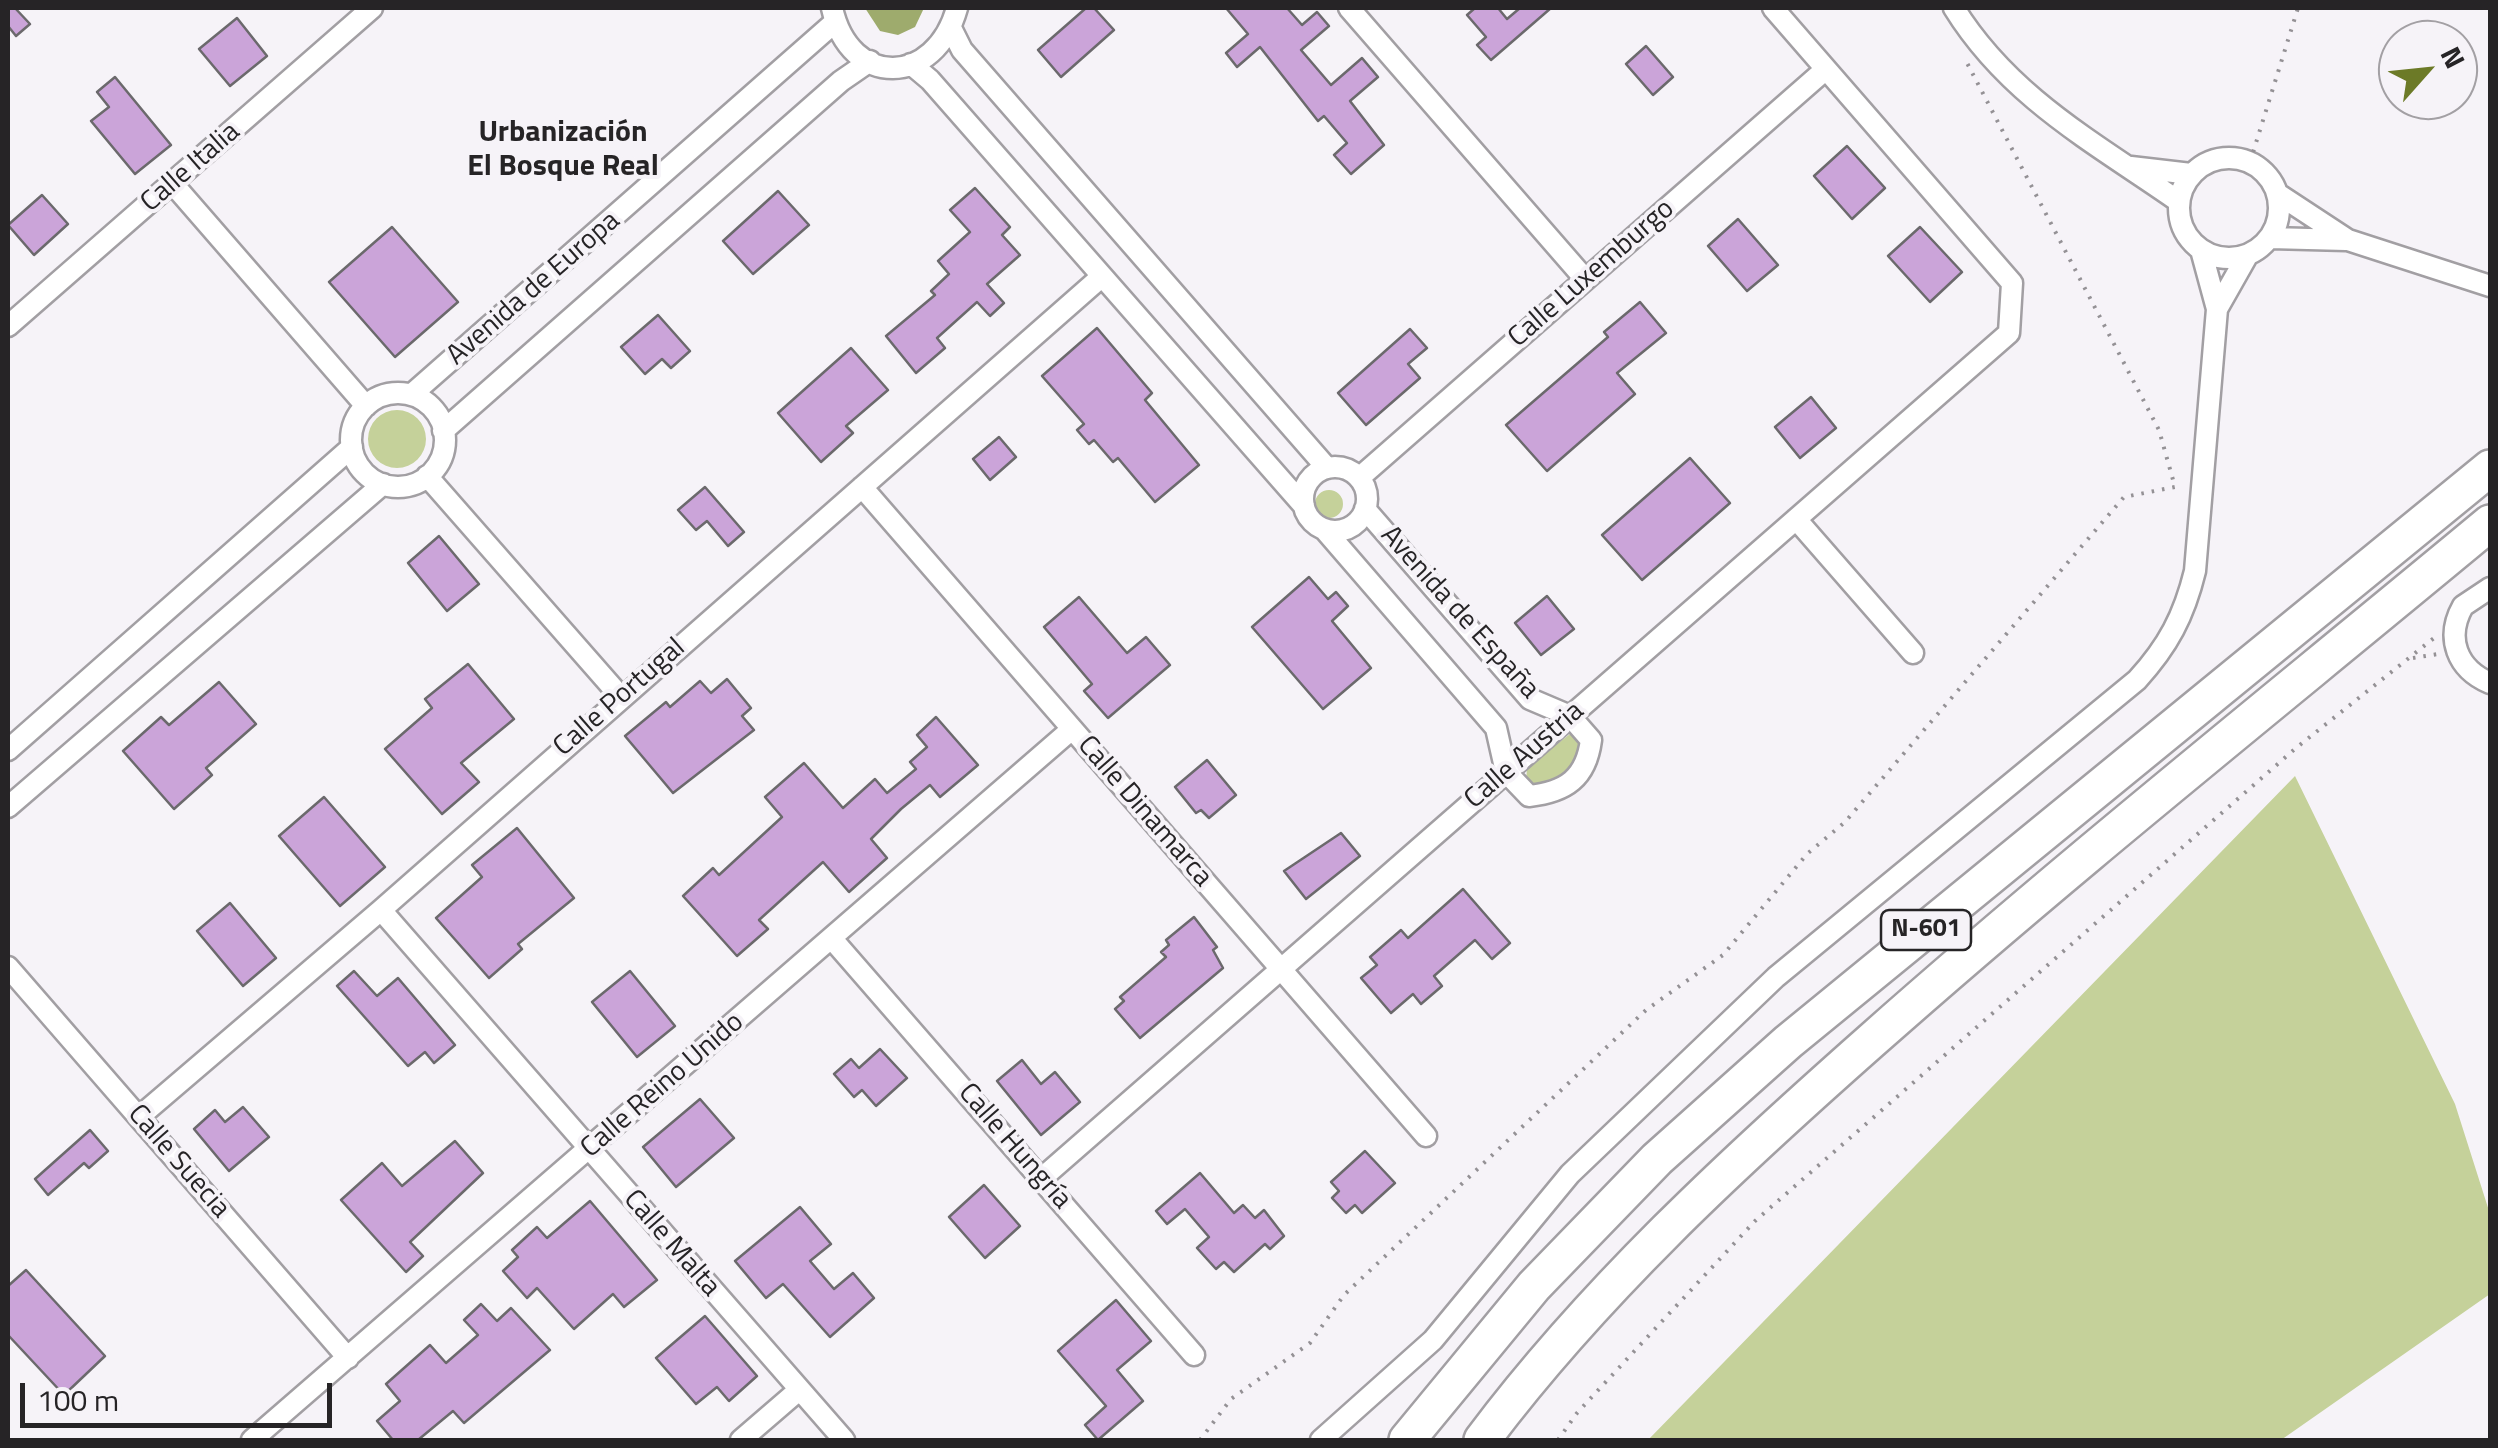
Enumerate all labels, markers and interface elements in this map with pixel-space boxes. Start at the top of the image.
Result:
north arrow [2378,20,2478,120]
text: N [2430,39,2477,75]
street label: Calle Italia [135,116,247,220]
district label: Urbanización El Bosque Real [467,116,659,186]
street label: Calle Luxemburgo [1502,193,1682,355]
street label: Avenida de Europa [441,205,627,373]
street label: Avenida de España [1373,520,1545,706]
street label: Calle Portugal [547,632,693,764]
street label: Calle Austria [1459,695,1591,817]
street label: Calle Dinamarca [1069,730,1219,894]
road number: N-601 [1881,910,1971,950]
street label: Calle Reino Unido [575,1006,751,1166]
street label: Calle Hungría [950,1077,1078,1217]
street label: Calle Suecia [120,1099,236,1225]
street label: Calle Malta [616,1184,726,1304]
scale bar [25,1363,338,1425]
text: 100 m [37,1377,119,1423]

